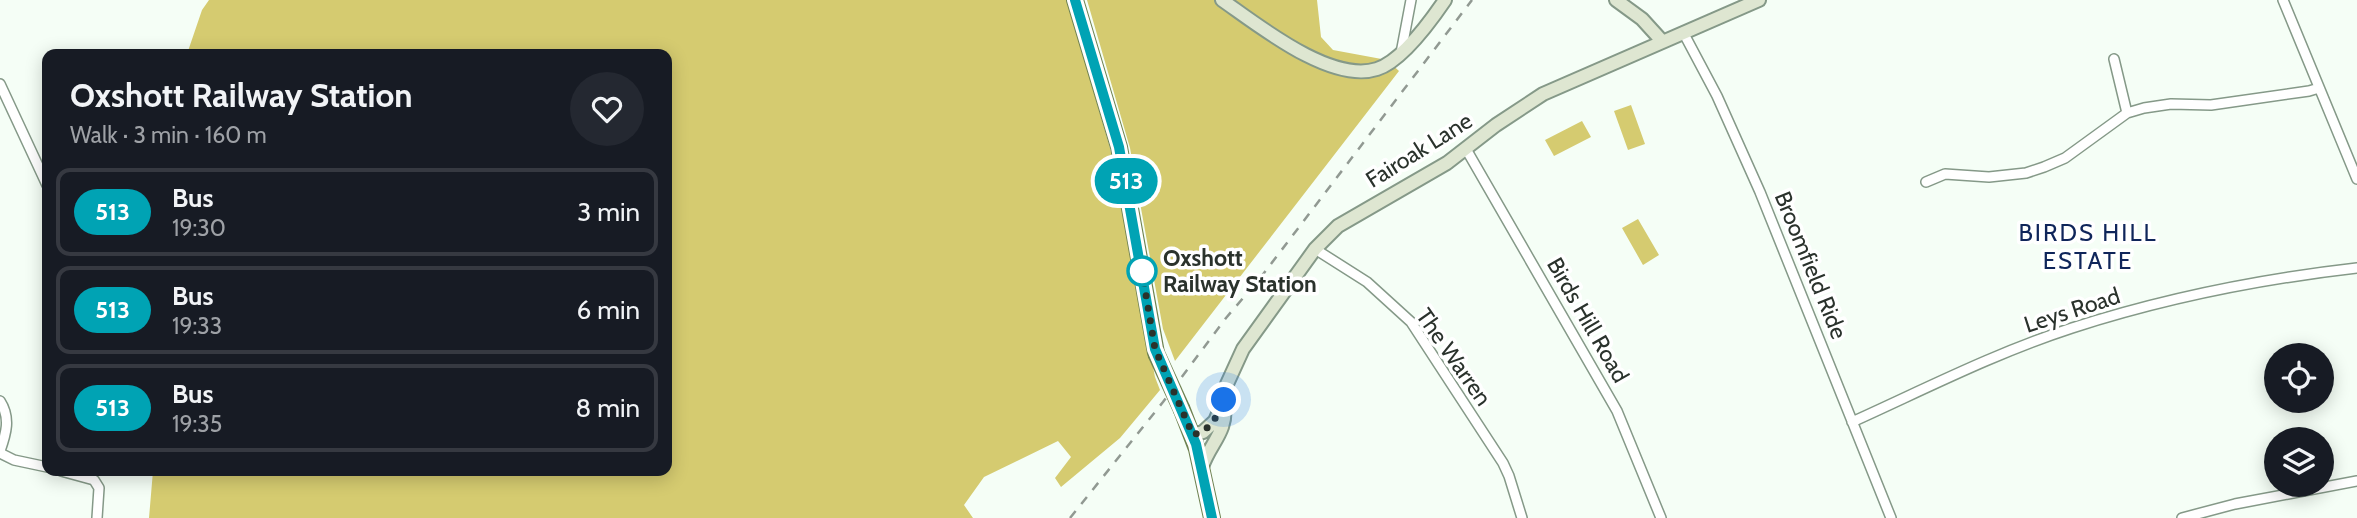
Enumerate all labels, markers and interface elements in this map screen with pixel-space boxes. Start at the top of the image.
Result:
button: heart [570,72,644,146]
text: Oxshott Railway Station [70,75,413,115]
street label: Fairoak Lane [1361,106,1477,194]
text: Walk · 3 min · 160 m [70,121,267,149]
line badge: 513 [1086,158,1166,204]
text: 513 [1109,166,1143,195]
text: Bus [172,182,213,214]
street label: Broomfield Ride [1769,187,1853,343]
text: 3 min [577,196,640,228]
text: 513 [95,197,130,226]
text: 19:30 [172,214,226,242]
district label: BIRDS HILL ESTATE [2019,218,2157,275]
place label: Oxshott Railway Station [1163,244,1317,298]
street label: Birds Hill Road [1541,252,1635,388]
marker: Oxshott Railway Station [1127,256,1157,286]
text: Bus [172,280,213,312]
street label: Leys Road [2021,281,2123,339]
text: 6 min [577,294,640,326]
text: 513 [95,295,130,324]
street label: The Warren [1410,303,1498,411]
text: 19:33 [172,312,222,340]
map controls [2264,343,2334,497]
button: locate [2264,343,2334,413]
text: Bus [172,378,213,410]
your location [1206,382,1241,417]
text: 8 min [576,392,640,424]
text: 513 [95,393,130,422]
text: 19:35 [172,410,222,438]
button: layers [2264,427,2334,497]

